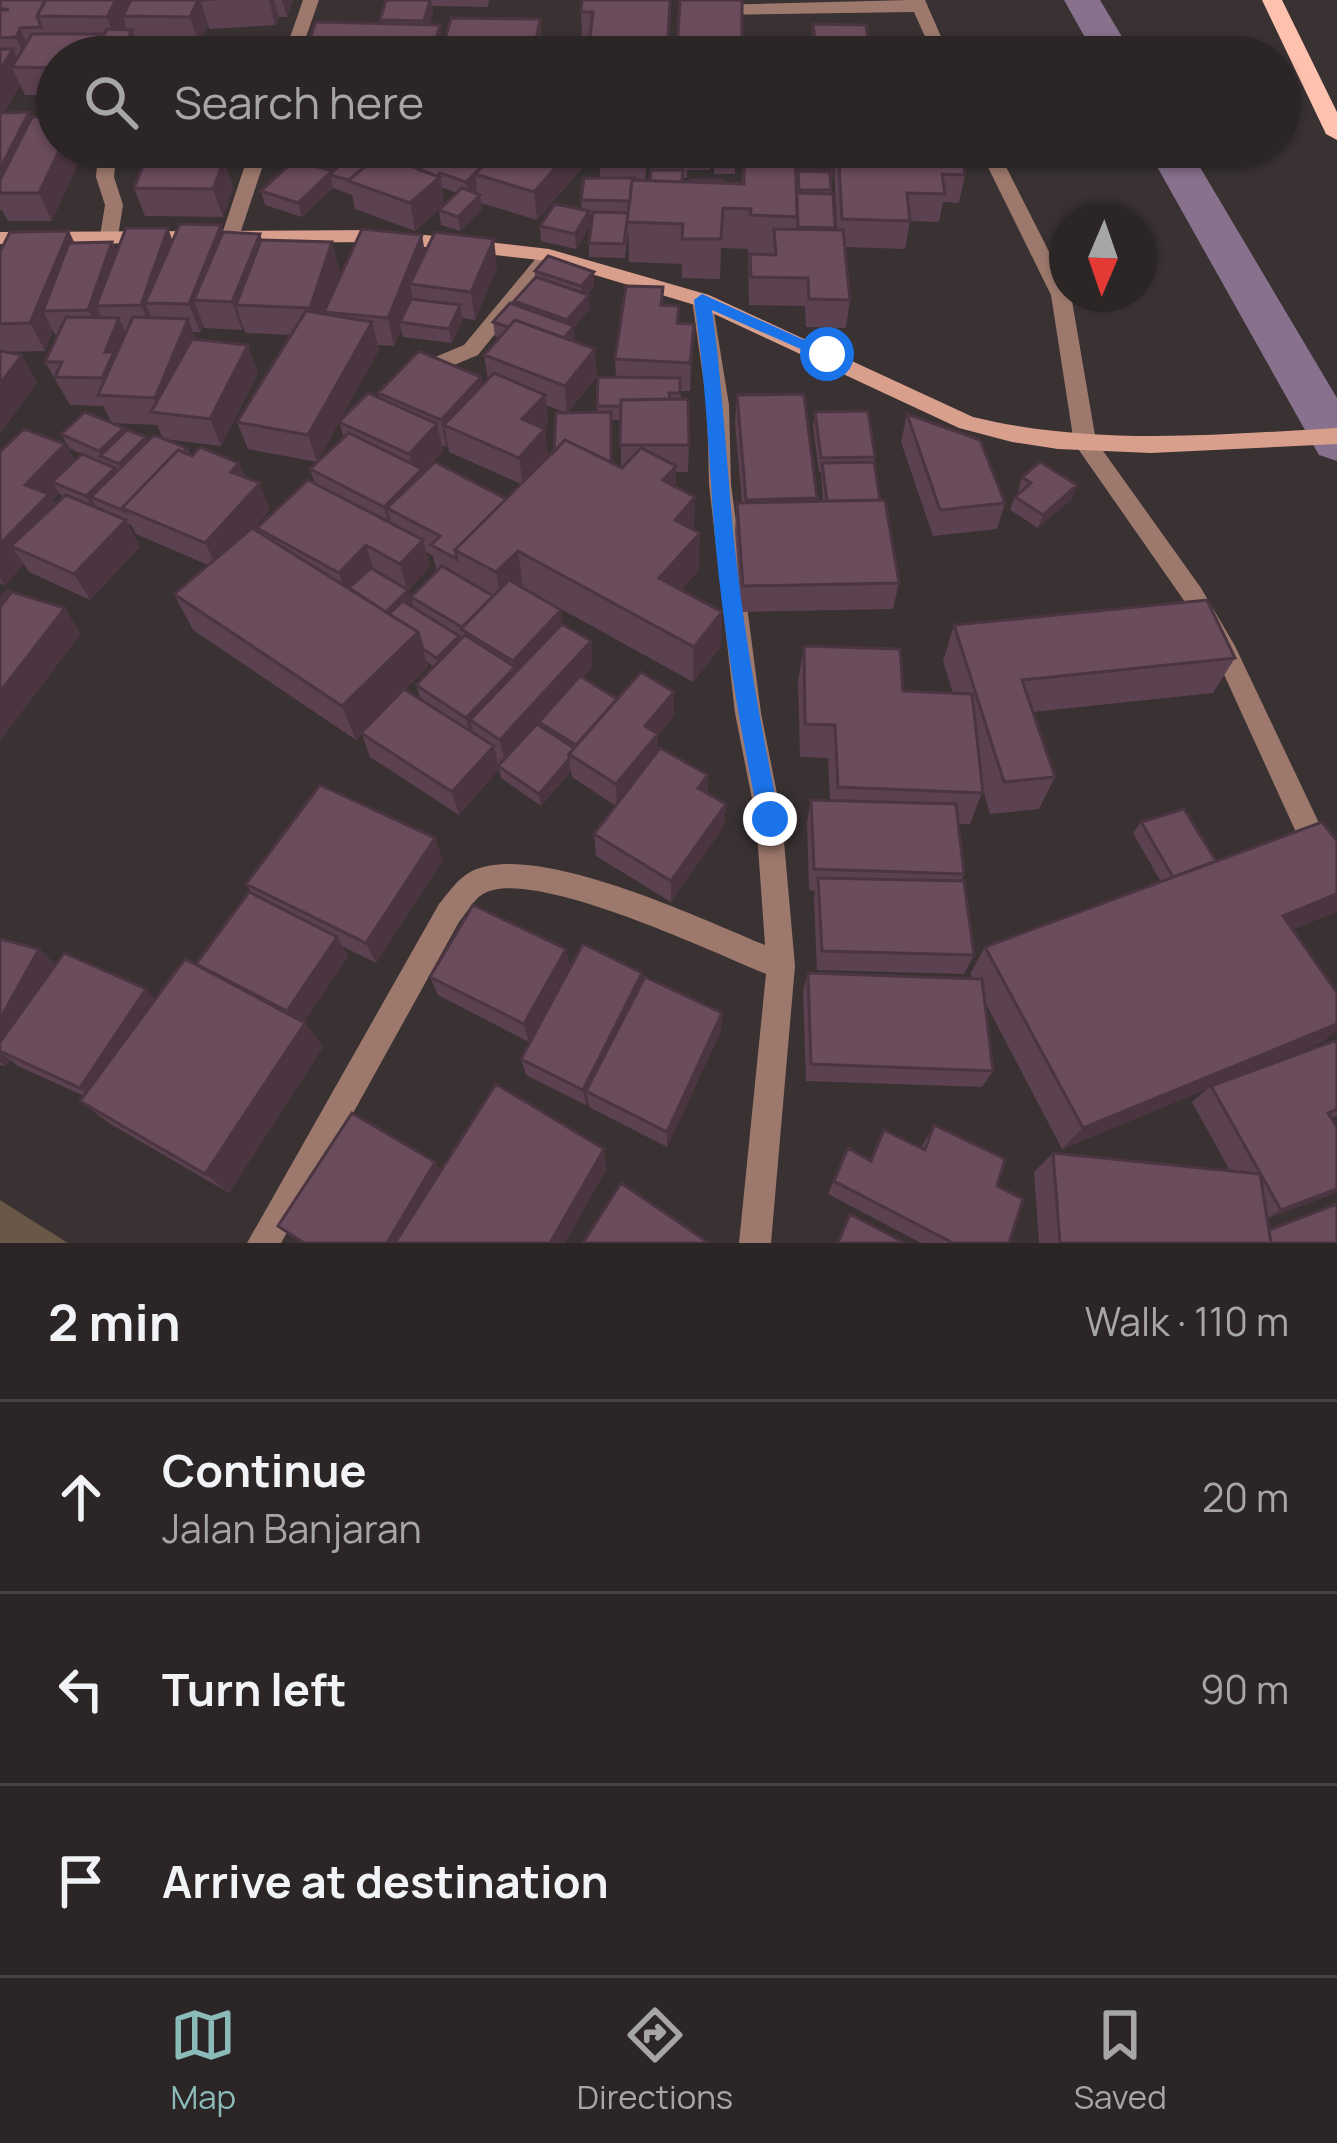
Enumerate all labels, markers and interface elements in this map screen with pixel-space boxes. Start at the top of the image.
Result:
search box [36,36,1301,168]
icon: search [78,69,144,135]
text: Search here [174,71,424,133]
north arrow [1049,204,1157,312]
route start [800,327,854,381]
route end [743,792,797,846]
text: 2 min [48,1287,181,1356]
text: Walk · 110 m [1085,1294,1289,1348]
text: Continue [162,1439,367,1501]
icon: ahead [48,1464,114,1530]
text: 20 m [1202,1470,1289,1524]
text: Jalan Banjaran [162,1501,422,1555]
icon: left [48,1656,114,1722]
text: Turn left [162,1658,347,1720]
text: 90 m [1200,1662,1289,1716]
icon: arrive [48,1848,114,1914]
text: Arrive at destination [162,1850,609,1912]
tab: Map [170,2002,236,2119]
tab: Directions [577,2002,733,2119]
tab: Saved [1074,2002,1167,2119]

